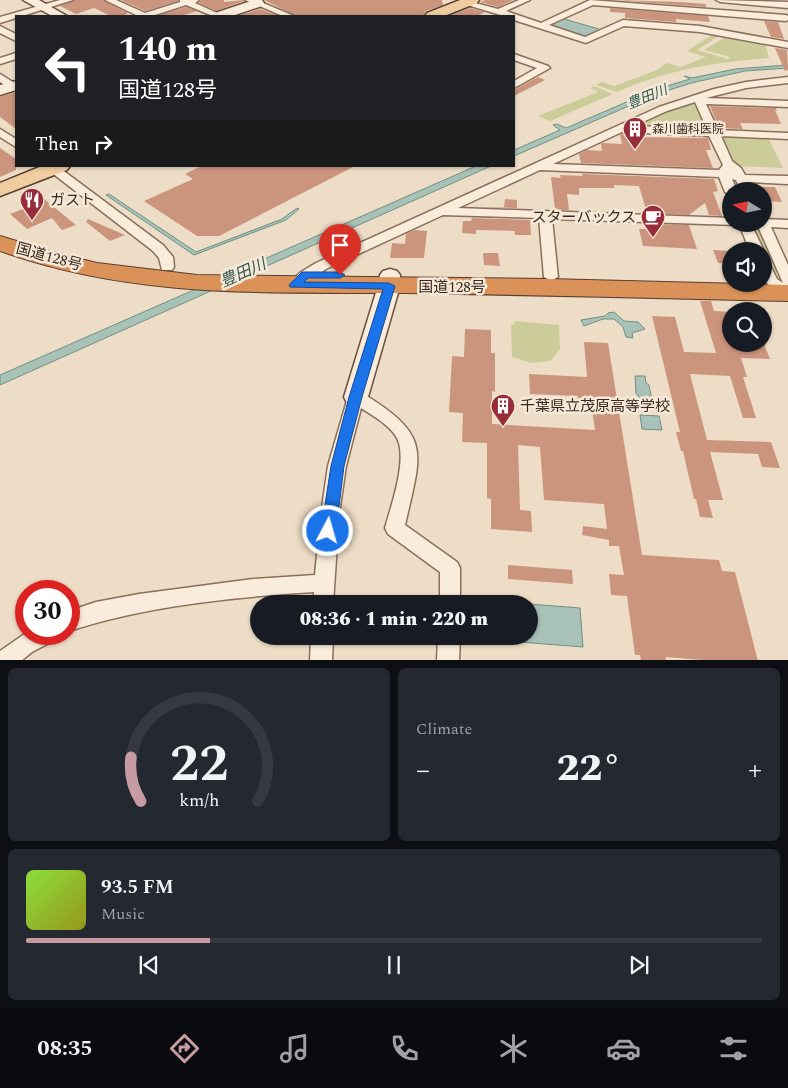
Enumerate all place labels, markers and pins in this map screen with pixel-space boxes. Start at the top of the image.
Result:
building icon: 森川歯科医院 [622,116,648,150]
place label: 森川歯科医院 [652,120,724,139]
restaurant icon: ガスト [19,187,45,221]
place label: ガスト [50,189,95,212]
cafe icon: スターバックス [640,204,666,238]
place label: スターバックス [532,206,636,229]
pin [319,224,361,275]
building icon: 千葉県立茂原高等学校 [490,393,516,427]
place label: 千葉県立茂原高等学校 [520,395,670,418]

